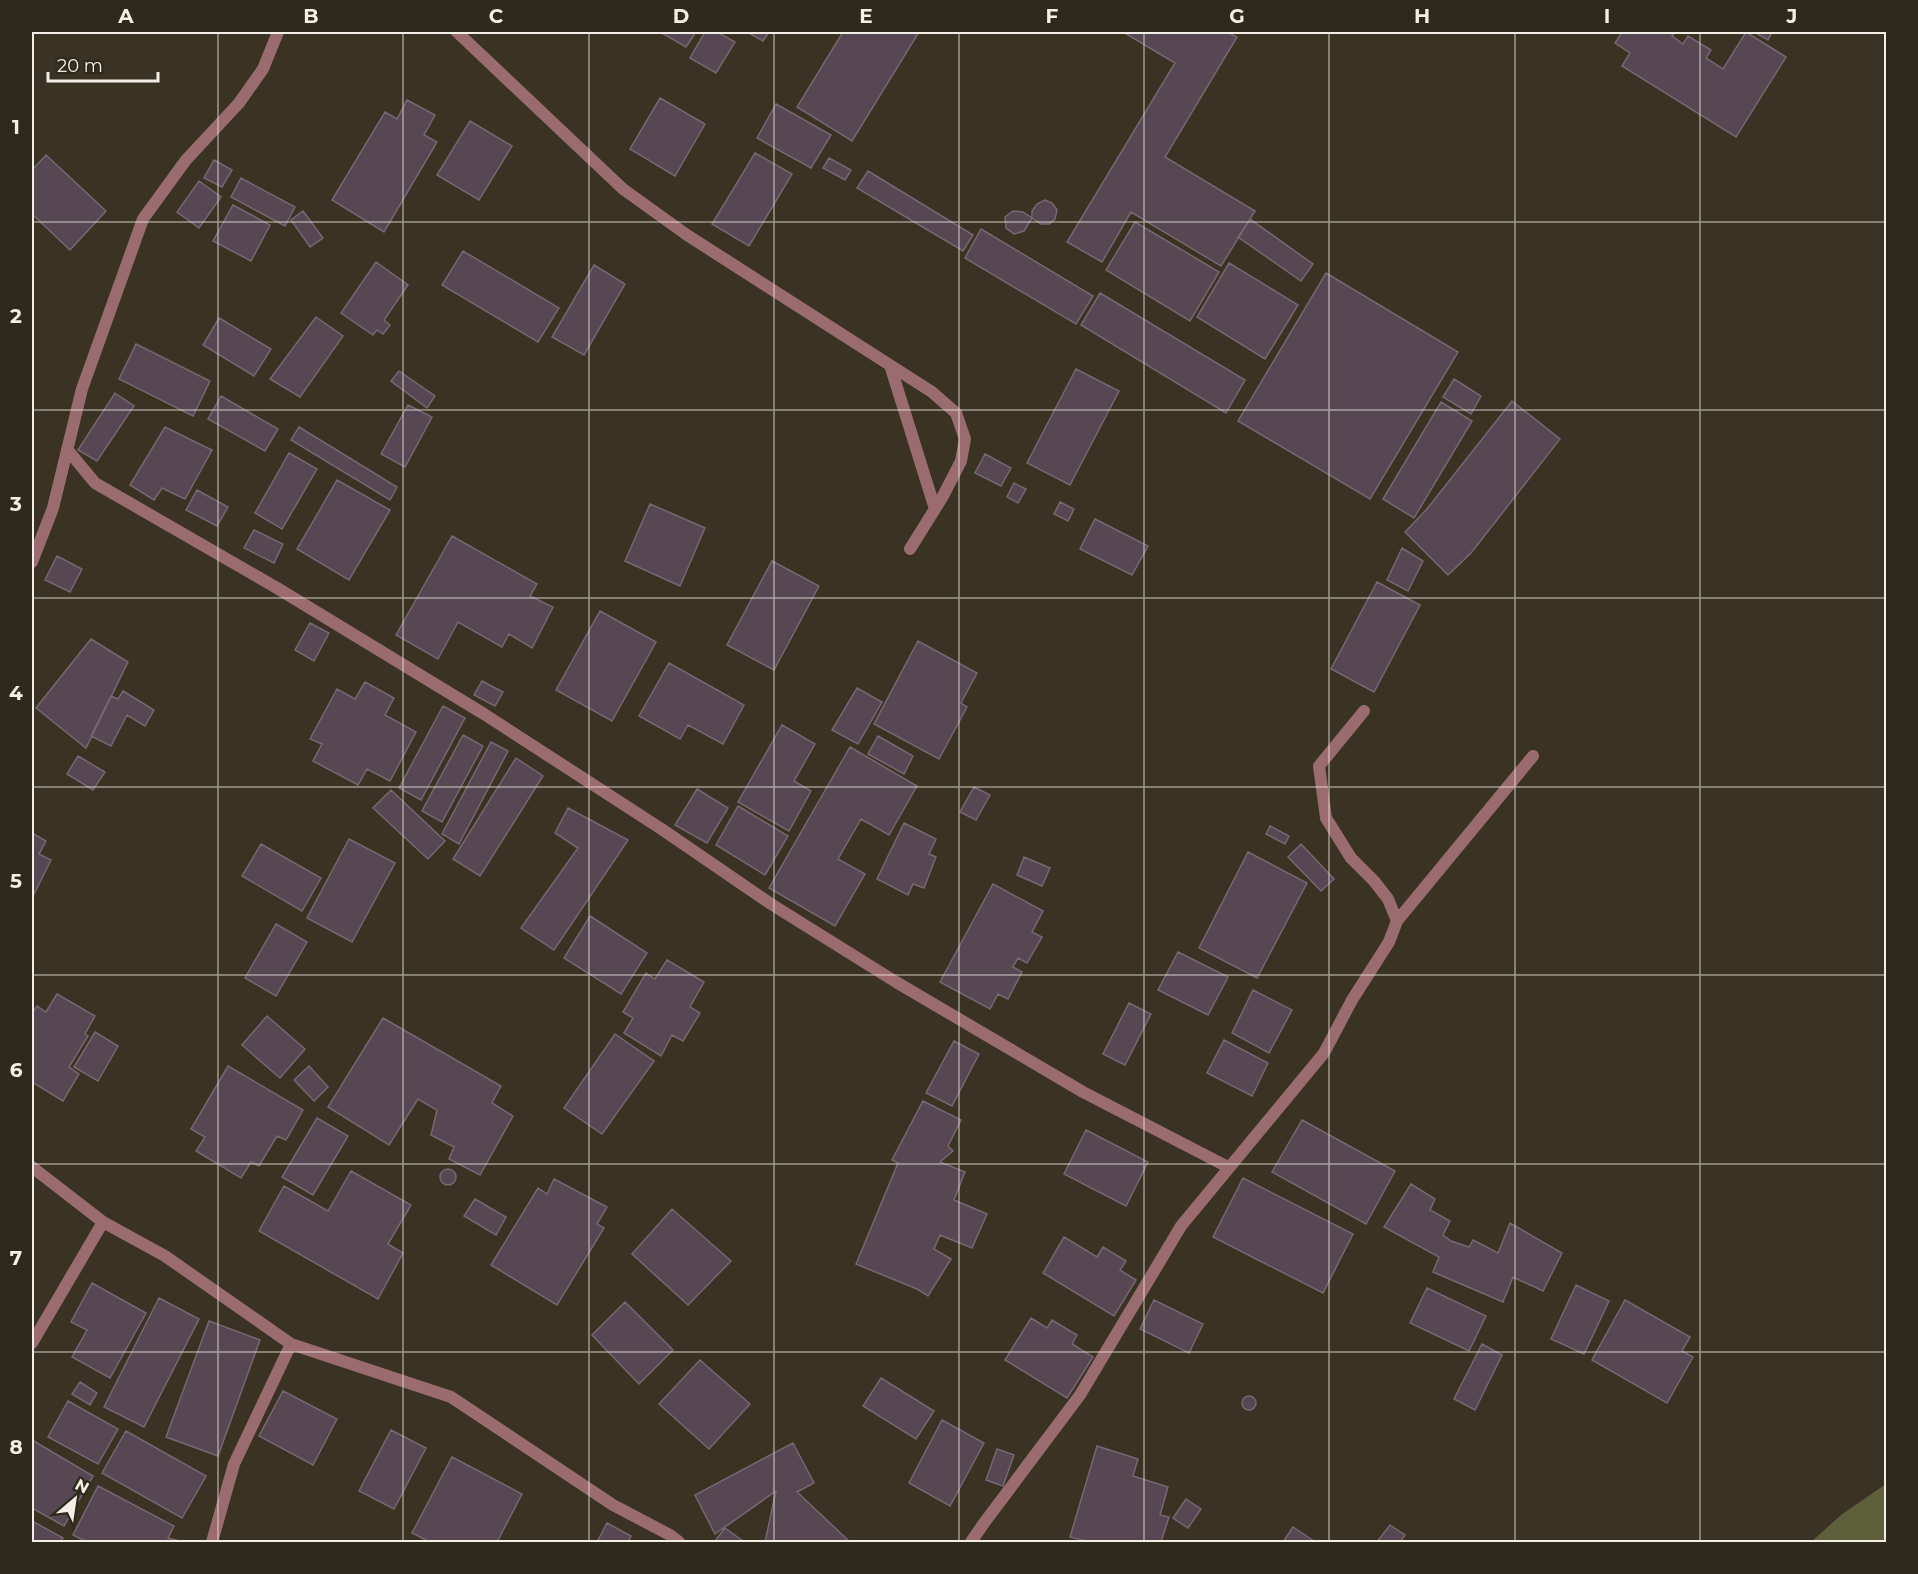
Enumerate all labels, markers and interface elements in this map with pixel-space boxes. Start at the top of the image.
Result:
text: A [117,4,134,28]
text: B [303,4,319,28]
text: C [489,4,504,28]
text: D [673,4,689,28]
text: E [859,4,873,28]
text: F [1046,4,1059,28]
text: G [1229,4,1245,28]
text: H [1414,4,1430,28]
text: I [1604,4,1610,28]
text: J [1786,4,1797,28]
scale bar [48,45,158,83]
text: 20 m [57,55,103,77]
text: 1 [12,115,20,139]
text: 2 [10,304,22,328]
text: 3 [9,492,22,516]
text: 4 [9,681,23,705]
text: 5 [10,869,22,893]
text: 6 [10,1058,23,1082]
text: 7 [10,1246,22,1270]
text: 8 [9,1435,23,1459]
north arrow [45,1469,105,1529]
text: N [72,1475,92,1498]

